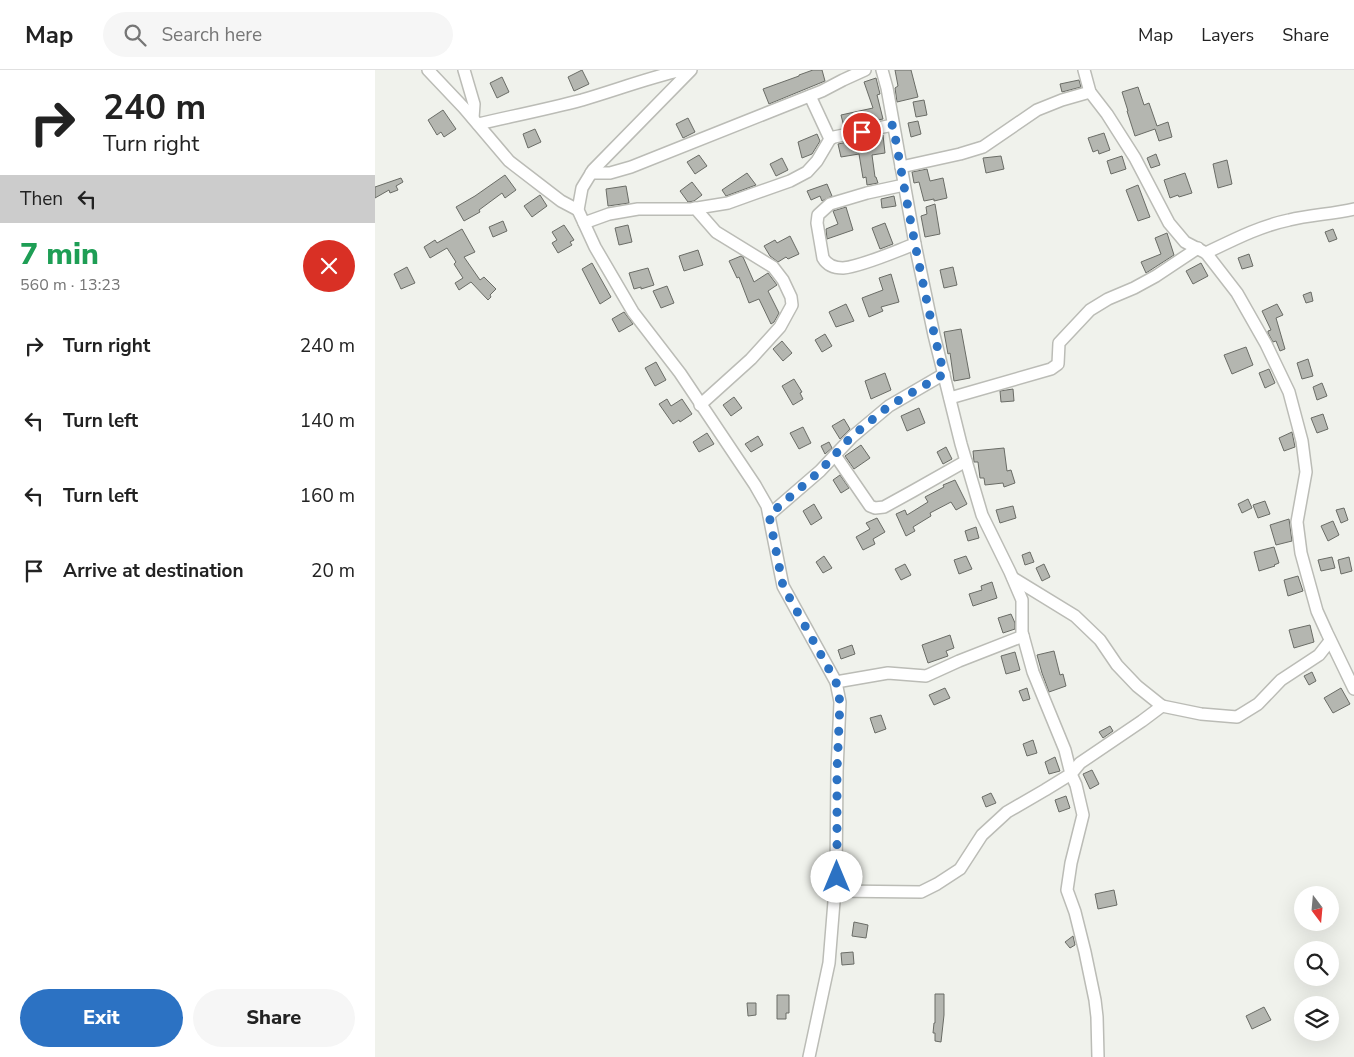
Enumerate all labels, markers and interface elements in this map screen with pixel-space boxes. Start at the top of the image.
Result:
search box [103,12,453,57]
text: Map [25,19,73,51]
icon: search [121,21,149,49]
text: Search here [161,22,262,48]
text: Map [1138,23,1173,47]
text: Layers [1201,23,1254,47]
text: Share [1282,23,1329,47]
text: 240 m [103,84,206,131]
icon: right [20,90,85,155]
pin [841,111,883,153]
icon: arrive [848,118,876,146]
text: Turn right [103,129,199,159]
icon: left [73,185,101,213]
text: Then [20,186,63,212]
text: 7 min [20,234,99,275]
button: close [303,240,355,292]
text: 560 m · 13:23 [20,274,121,296]
icon: right [20,332,48,360]
text: Turn right [63,333,150,359]
text: 240 m [300,333,355,359]
icon: left [20,407,48,435]
text: Turn left [63,408,138,434]
text: 140 m [300,408,355,434]
icon: left [20,482,48,510]
text: Turn left [63,483,138,509]
text: 160 m [300,483,355,509]
icon: arrive [20,557,48,585]
text: Arrive at destination [63,558,244,584]
text: 20 m [311,558,355,584]
position arrow [810,850,862,902]
north arrow [1294,886,1339,931]
map controls [1294,886,1339,1041]
button: search [1294,941,1339,986]
button: Exit [20,989,183,1047]
button: Share [193,989,355,1047]
button: layers [1294,996,1339,1041]

